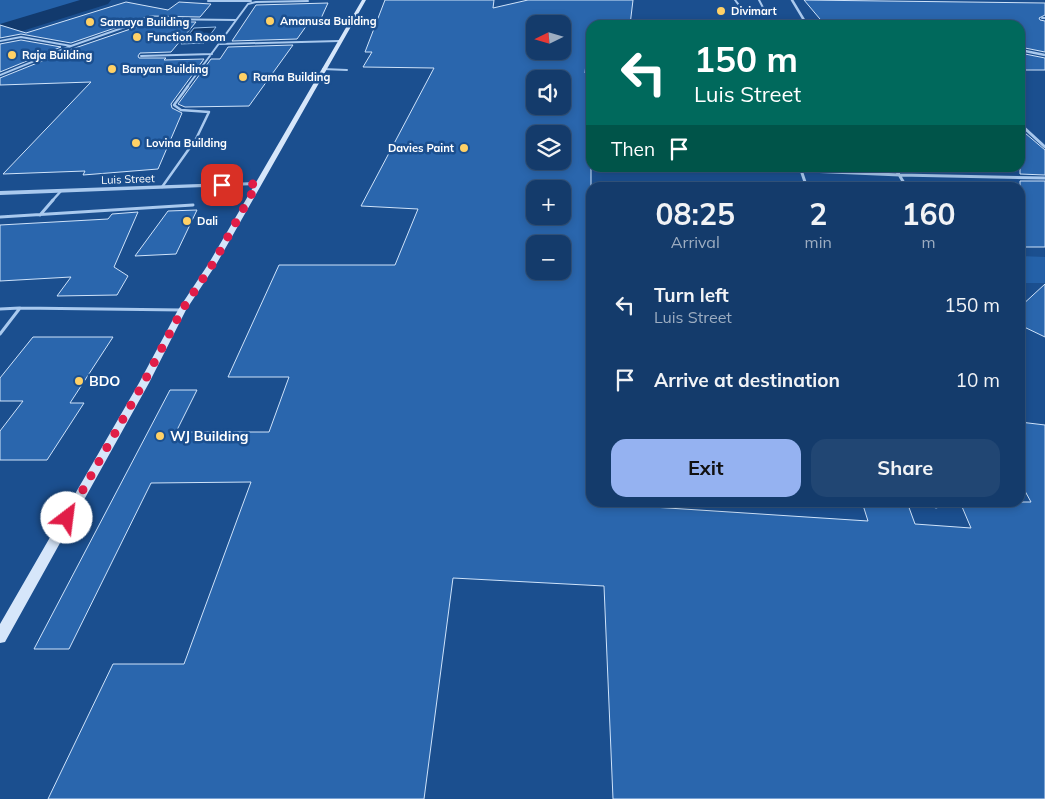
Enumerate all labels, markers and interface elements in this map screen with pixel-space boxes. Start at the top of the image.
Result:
place label: Divimart [731,4,777,18]
marker: Divimart [715,5,727,17]
place label: Amanusa Building [280,14,377,28]
place label: Samaya Building [100,15,189,29]
marker: Amanusa Building [264,15,276,27]
north arrow [526,15,571,60]
map controls [526,15,571,280]
marker: Samaya Building [84,16,96,28]
place label: Function Room [147,30,226,44]
marker: Function Room [131,31,143,43]
text: 150 m [694,37,798,81]
icon: left [611,40,676,105]
place label: Raja Building [22,48,92,62]
marker: Raja Building [6,49,18,61]
place label: Banyan Building [122,62,209,76]
marker: Banyan Building [106,63,118,75]
place label: Rama Building [253,70,330,84]
button: sound [526,70,571,115]
marker: Rama Building [237,71,249,83]
text: Luis Street [694,80,801,108]
button: layers [526,125,571,170]
icon: arrive [665,135,693,163]
place label: Lovina Building [146,136,227,150]
marker: Lovina Building [130,137,142,149]
text: Then [611,137,655,161]
place label: Davies Paint [388,141,454,155]
marker: Davies Paint [458,142,470,154]
pin [201,164,243,206]
street label: Luis Street [101,171,155,187]
icon: arrive [208,171,236,199]
button: + [526,180,571,225]
text: 08:25 [656,195,735,233]
text: 2 [809,195,827,233]
text: 160 [901,195,955,233]
place label: Dali [197,214,218,228]
marker: Dali [181,215,193,227]
text: Arrival [671,232,720,252]
text: min [805,232,832,252]
text: m [921,232,935,252]
button: − [526,235,571,280]
text: Turn left [654,283,729,307]
icon: left [611,291,639,319]
text: 150 m [944,293,1000,317]
text: Luis Street [654,307,732,327]
icon: arrive [611,366,639,394]
text: Arrive at destination [654,368,840,392]
text: 10 m [956,368,1000,392]
place label: BDO [89,372,120,390]
marker: BDO [73,375,85,387]
place label: WJ Building [170,427,249,445]
marker: WJ Building [154,430,166,442]
button: Exit [611,439,801,497]
button: Share [811,439,1000,497]
position arrow [40,491,92,543]

